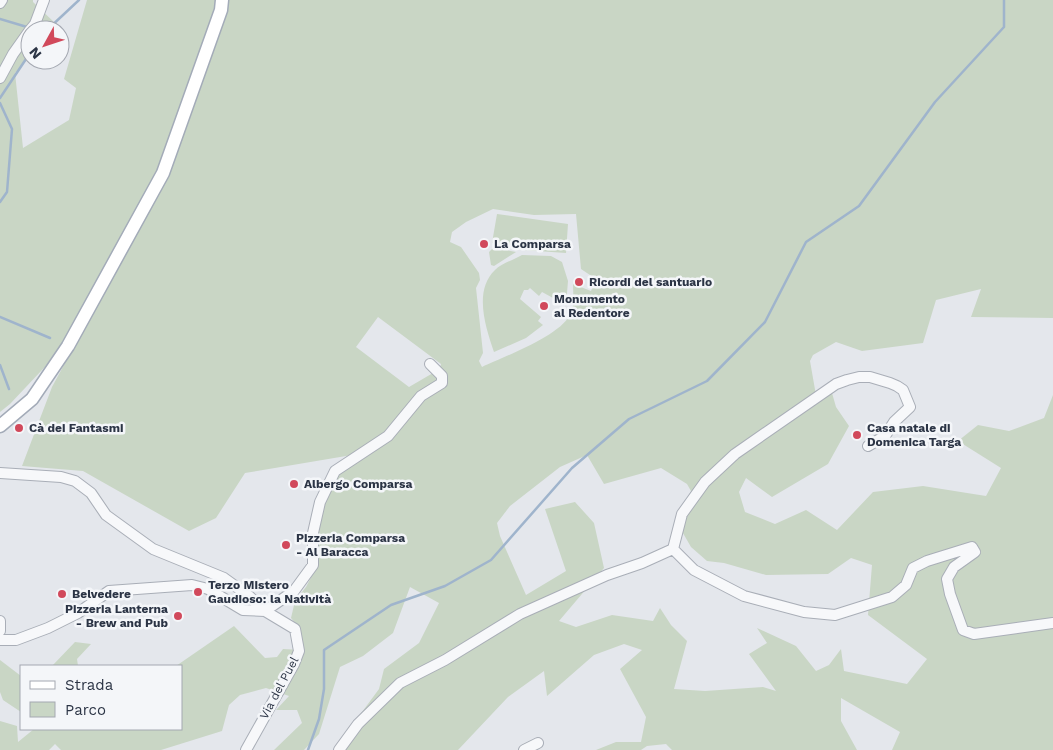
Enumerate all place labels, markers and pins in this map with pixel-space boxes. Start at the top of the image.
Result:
place label: La Comparsa [494,237,571,251]
marker: La Comparsa [478,238,490,250]
place label: Ricordi del santuario [589,275,712,289]
marker: Ricordi del santuario [573,276,585,288]
place label: Monumento al Redentore [554,292,630,320]
marker: Monumento al Redentore [538,300,550,312]
place label: Cà dei Fantasmi [29,421,123,435]
place label: Casa natale di Domenica Targa [867,421,961,449]
marker: Cà dei Fantasmi [13,422,25,434]
marker: Casa natale di Domenica Targa [851,429,863,441]
place label: Albergo Comparsa [304,477,412,491]
marker: Albergo Comparsa [288,478,300,490]
place label: Pizzeria Comparsa - Al Baracca [296,531,405,559]
marker: Pizzeria Comparsa - Al Baracca [280,539,292,551]
place label: Terzo Mistero Gaudioso: la Natività [208,578,331,606]
marker: Terzo Mistero Gaudioso: la Natività [192,586,204,598]
place label: Belvedere [72,587,131,601]
marker: Belvedere [56,588,68,600]
place label: Pizzeria Lanterna - Brew and Pub [65,602,168,630]
marker: Pizzeria Lanterna - Brew and Pub [172,610,184,622]

